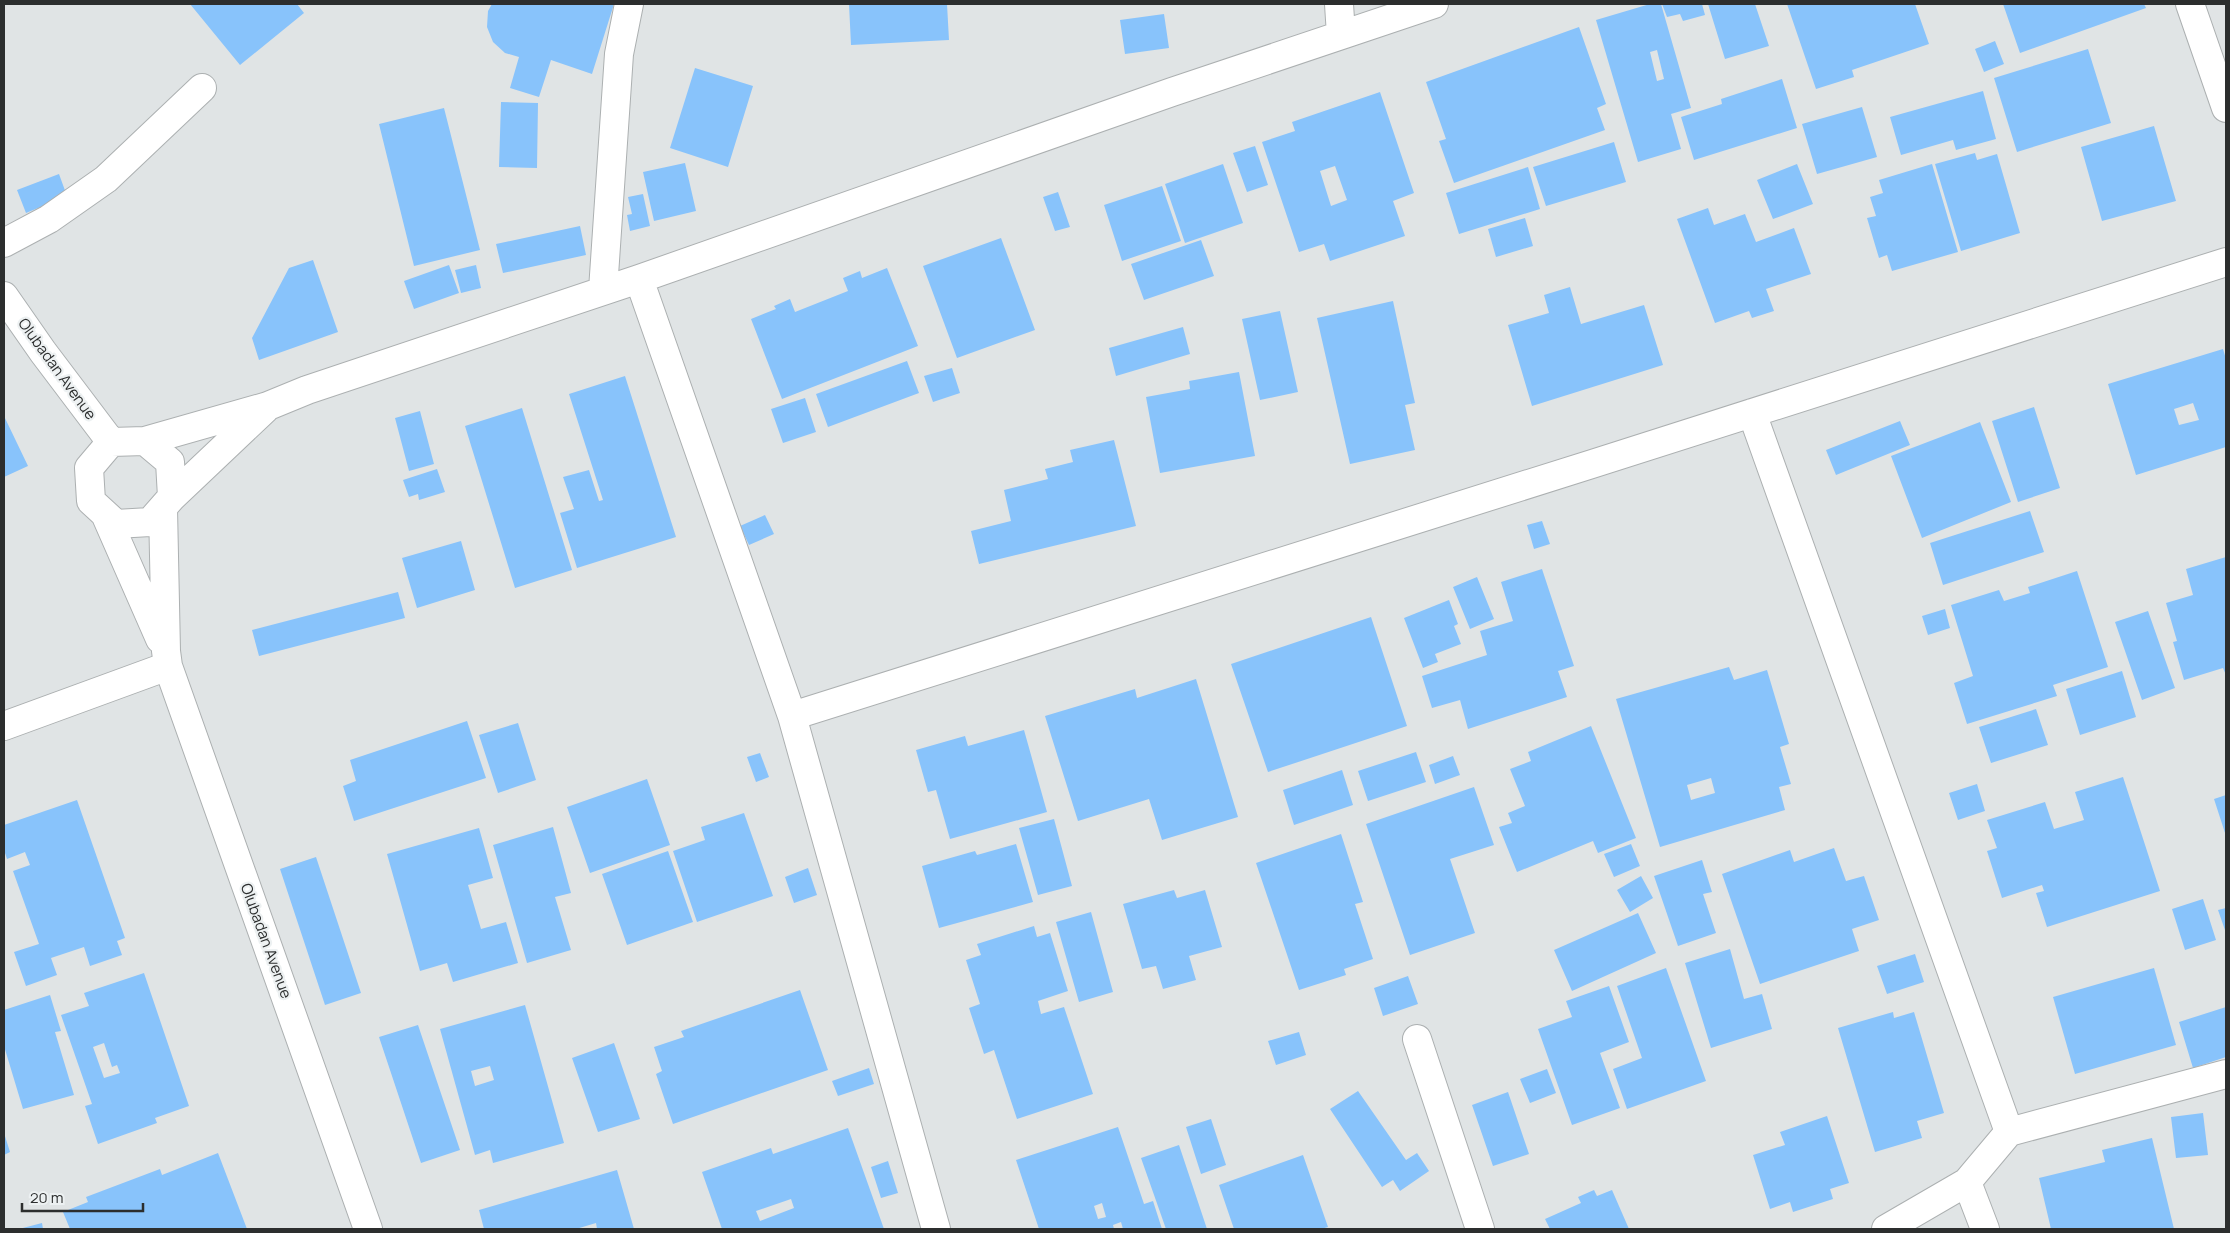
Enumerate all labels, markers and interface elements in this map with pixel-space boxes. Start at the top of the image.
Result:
street label: Olubadan Avenue [13,314,102,424]
street label: Olubadan Avenue [236,880,297,1001]
scale bar [22,1180,144,1212]
text: 20 m [30,1187,63,1208]

